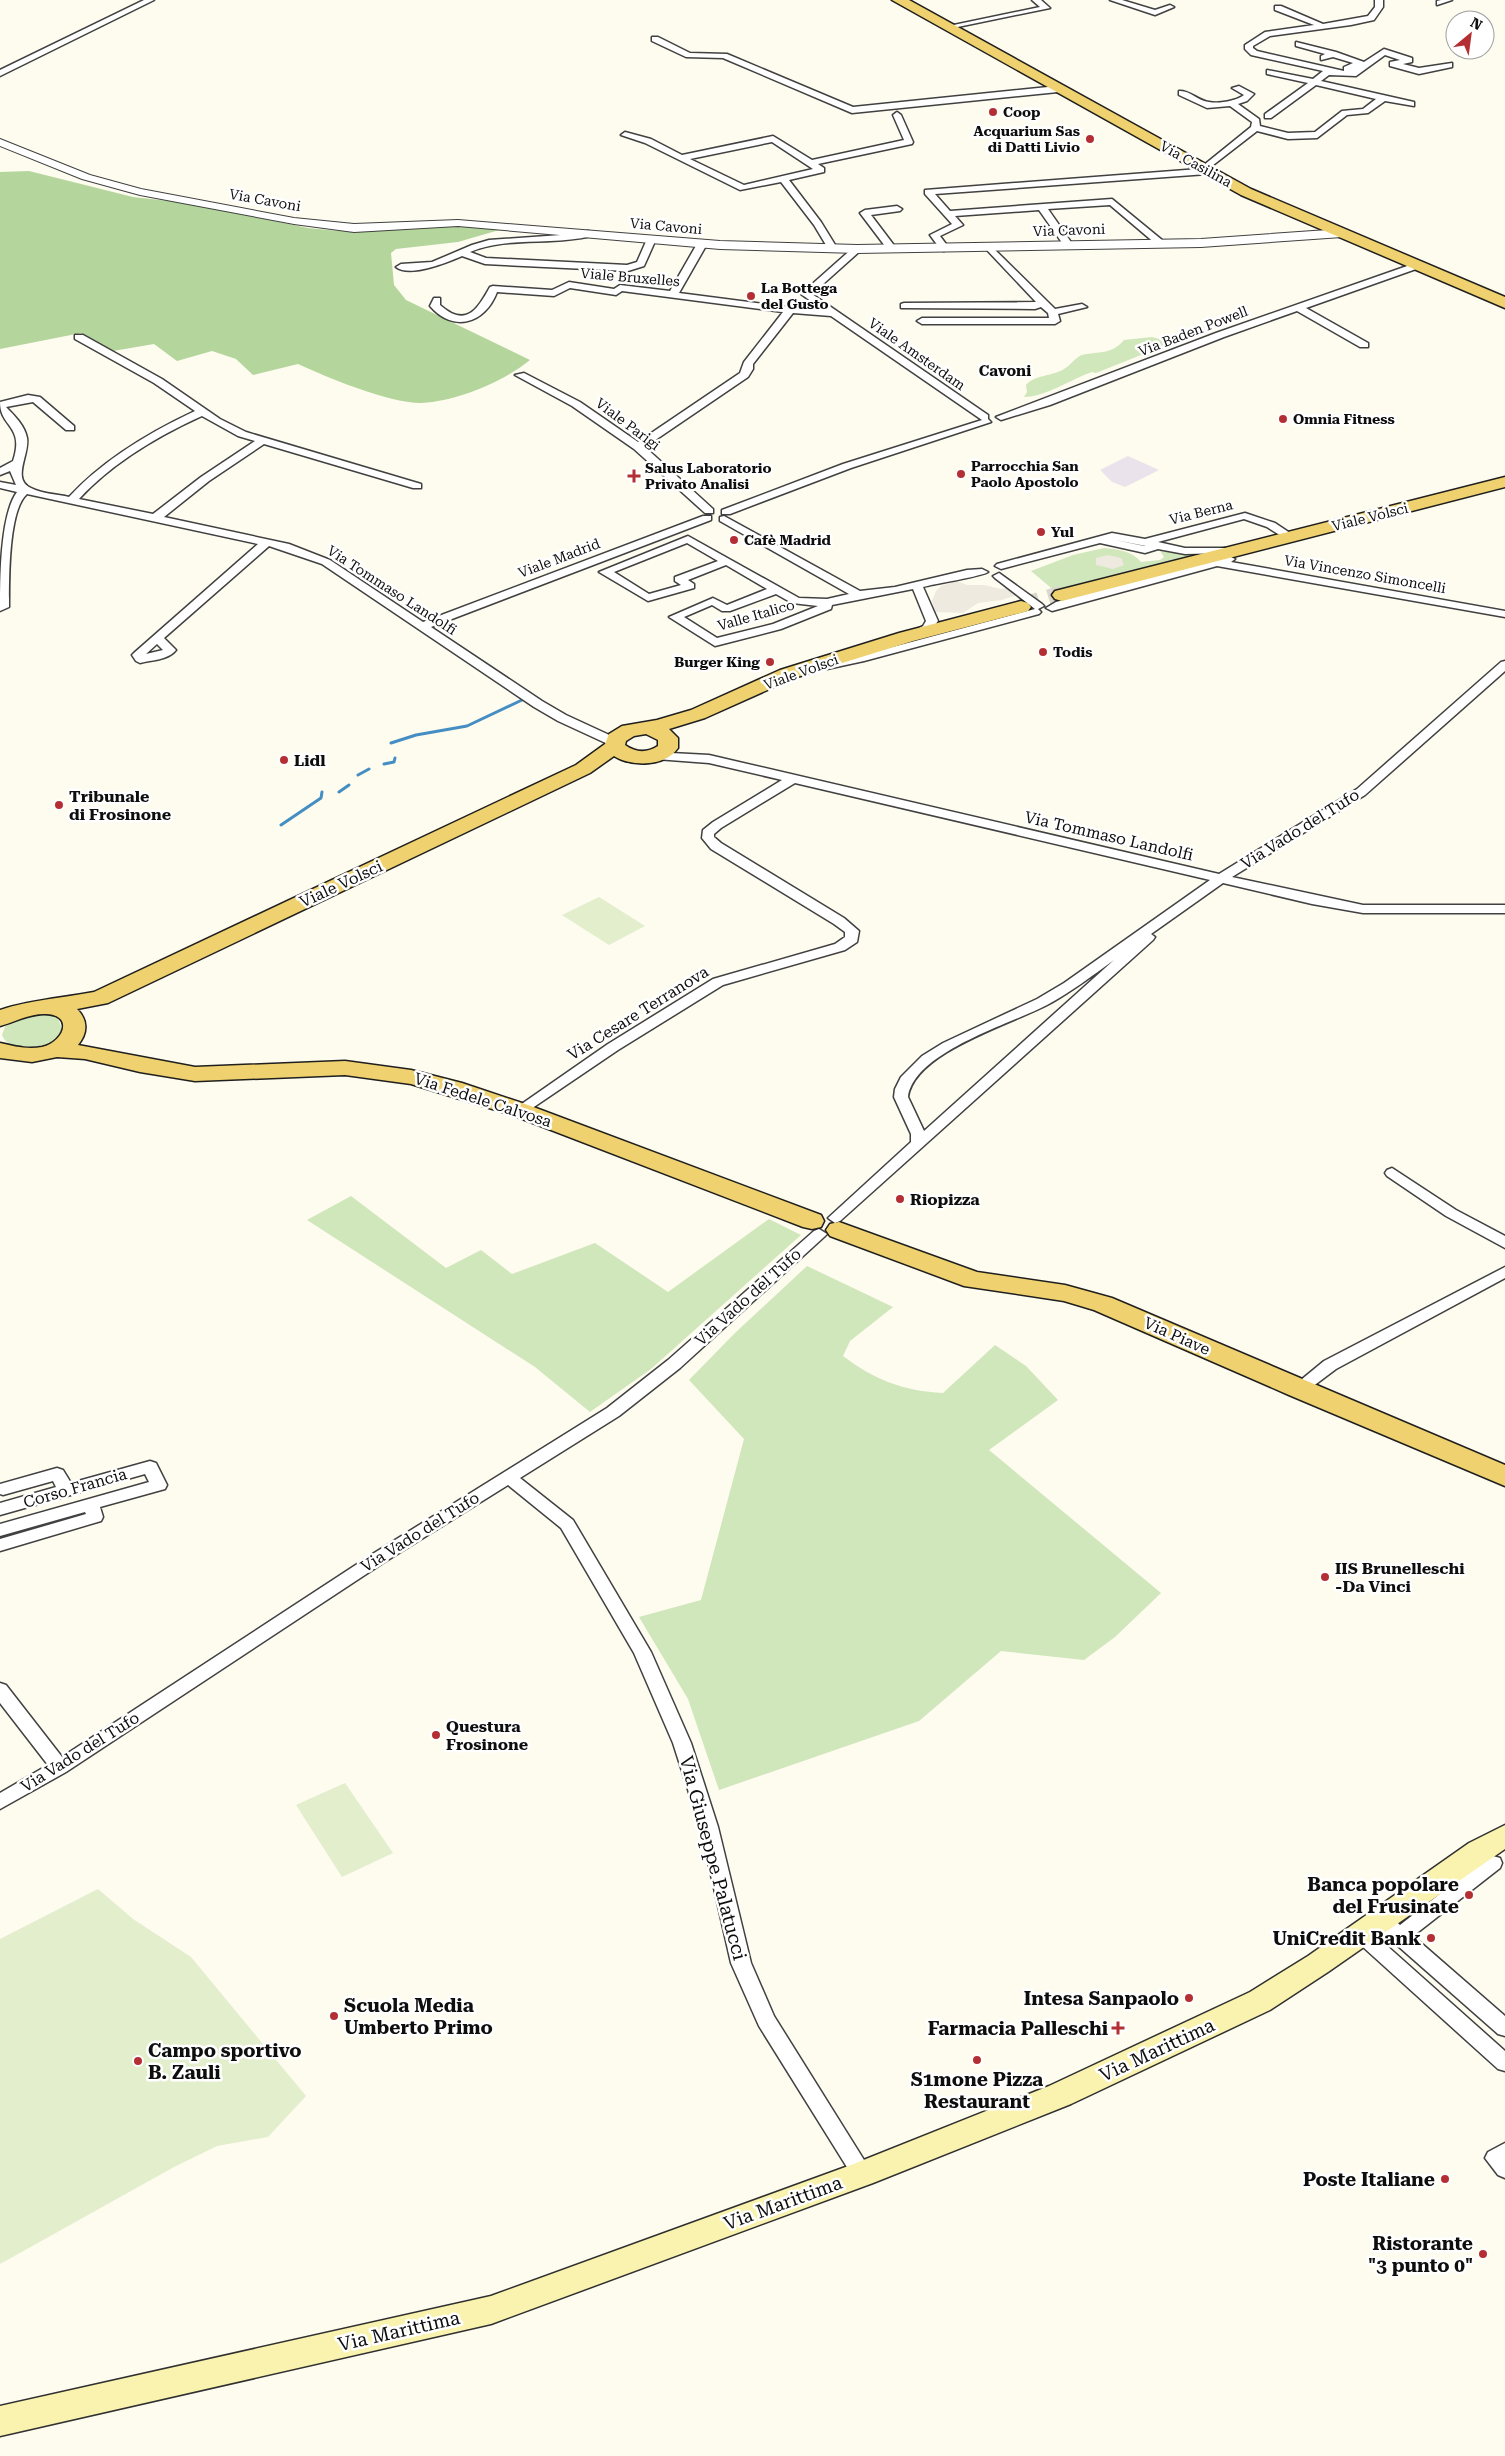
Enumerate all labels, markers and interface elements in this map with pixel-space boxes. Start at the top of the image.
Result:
north arrow [1445,10,1495,60]
text: N [1468,14,1485,33]
place label: Coop [1003,104,1040,120]
marker: Coop [987,106,999,118]
place label: Acquarium Sas di Datti Livio [974,123,1080,155]
marker: Acquarium Sas di Datti Livio [1084,133,1096,145]
street label: Via Casilina [1157,138,1235,190]
street label: Via Cavoni [228,186,303,214]
street label: Via Cavoni [629,215,703,237]
street label: Via Cavoni [1032,221,1106,239]
street label: Viale Bruxelles [580,265,681,289]
place label: La Bottega del Gusto [761,280,838,312]
marker: La Bottega del Gusto [745,290,757,302]
street label: Via Baden Powell [1136,303,1251,359]
street label: Viale Amsterdam [866,315,969,393]
district label: Cavoni [979,362,1031,380]
street label: Viale Parigi [593,395,664,454]
place label: Omnia Fitness [1293,411,1395,427]
marker: Omnia Fitness [1277,413,1289,425]
place label: Parrocchia San Paolo Apostolo [971,458,1079,490]
place label: Salus Laboratorio Privato Analisi [645,460,771,492]
marker: Parrocchia San Paolo Apostolo [955,468,967,480]
marker: Salus Laboratorio Privato Analisi [627,469,641,483]
street label: Via Berna [1168,496,1235,528]
street label: Viale Volsci [1330,500,1410,534]
place label: Yul [1051,524,1074,540]
marker: Yul [1035,526,1047,538]
place label: Cafè Madrid [744,532,832,548]
marker: Cafè Madrid [728,534,740,546]
street label: Viale Madrid [516,535,602,581]
street label: Via Tommaso Landolfi [324,542,460,638]
street label: Via Vincenzo Simoncelli [1283,552,1448,596]
street label: Valle Italico [716,596,796,634]
place label: Todis [1053,644,1092,660]
marker: Todis [1037,646,1049,658]
street label: Viale Volsci [762,651,841,693]
place label: Burger King [674,654,760,670]
marker: Burger King [764,656,776,668]
place label: Lidl [294,751,326,770]
marker: Lidl [278,754,290,766]
street label: Via Vado del Tufo [1237,785,1363,873]
place label: Tribunale di Frosinone [69,787,171,824]
marker: Tribunale di Frosinone [53,799,65,811]
street label: Via Tommaso Landolfi [1023,807,1195,865]
street label: Viale Volsci [296,857,386,911]
street label: Via Cesare Terranova [564,962,712,1064]
street label: Via Fedele Calvosa [412,1069,554,1131]
place label: Riopizza [910,1190,980,1209]
marker: Riopizza [894,1193,906,1205]
street label: Via Vado del Tufo [691,1244,805,1350]
street label: Via Piave [1141,1313,1213,1359]
street label: Corso Francia [21,1464,129,1512]
street label: Via Vado del Tufo [357,1488,483,1576]
place label: IIS Brunelleschi -Da Vinci [1335,1559,1465,1596]
marker: IIS Brunelleschi -Da Vinci [1319,1571,1331,1583]
street label: Via Vado del Tufo [17,1708,143,1796]
place label: Questura Frosinone [446,1717,528,1754]
marker: Questura Frosinone [430,1729,442,1741]
street label: Via Giuseppe Palatucci [675,1753,751,1963]
place label: Banca popolare del Frusinate [1307,1873,1459,1918]
marker: Banca popolare del Frusinate [1463,1889,1475,1901]
place label: UniCredit Bank [1272,1927,1421,1950]
marker: UniCredit Bank [1425,1932,1437,1944]
place label: Intesa Sanpaolo [1024,1987,1179,2010]
marker: Intesa Sanpaolo [1183,1992,1195,2004]
place label: Scuola Media Umberto Primo [344,1994,493,2039]
marker: Scuola Media Umberto Primo [328,2010,340,2022]
street label: Via Marittima [1096,2013,1219,2087]
place label: Farmacia Palleschi [928,2017,1108,2040]
marker: Farmacia Palleschi [1112,2022,1124,2034]
place label: Campo sportivo B. Zauli [148,2039,302,2084]
marker: S1mone Pizza Restaurant [971,2054,983,2066]
marker: Campo sportivo B. Zauli [132,2055,144,2067]
place label: S1mone Pizza Restaurant [911,2068,1043,2113]
place label: Poste Italiane [1303,2168,1435,2191]
street label: Via Marittima [721,2171,846,2235]
marker: Poste Italiane [1439,2173,1451,2185]
place label: Ristorante "3 punto 0" [1368,2232,1473,2277]
marker: Ristorante "3 punto 0" [1477,2248,1489,2260]
street label: Via Marittima [336,2306,463,2356]

